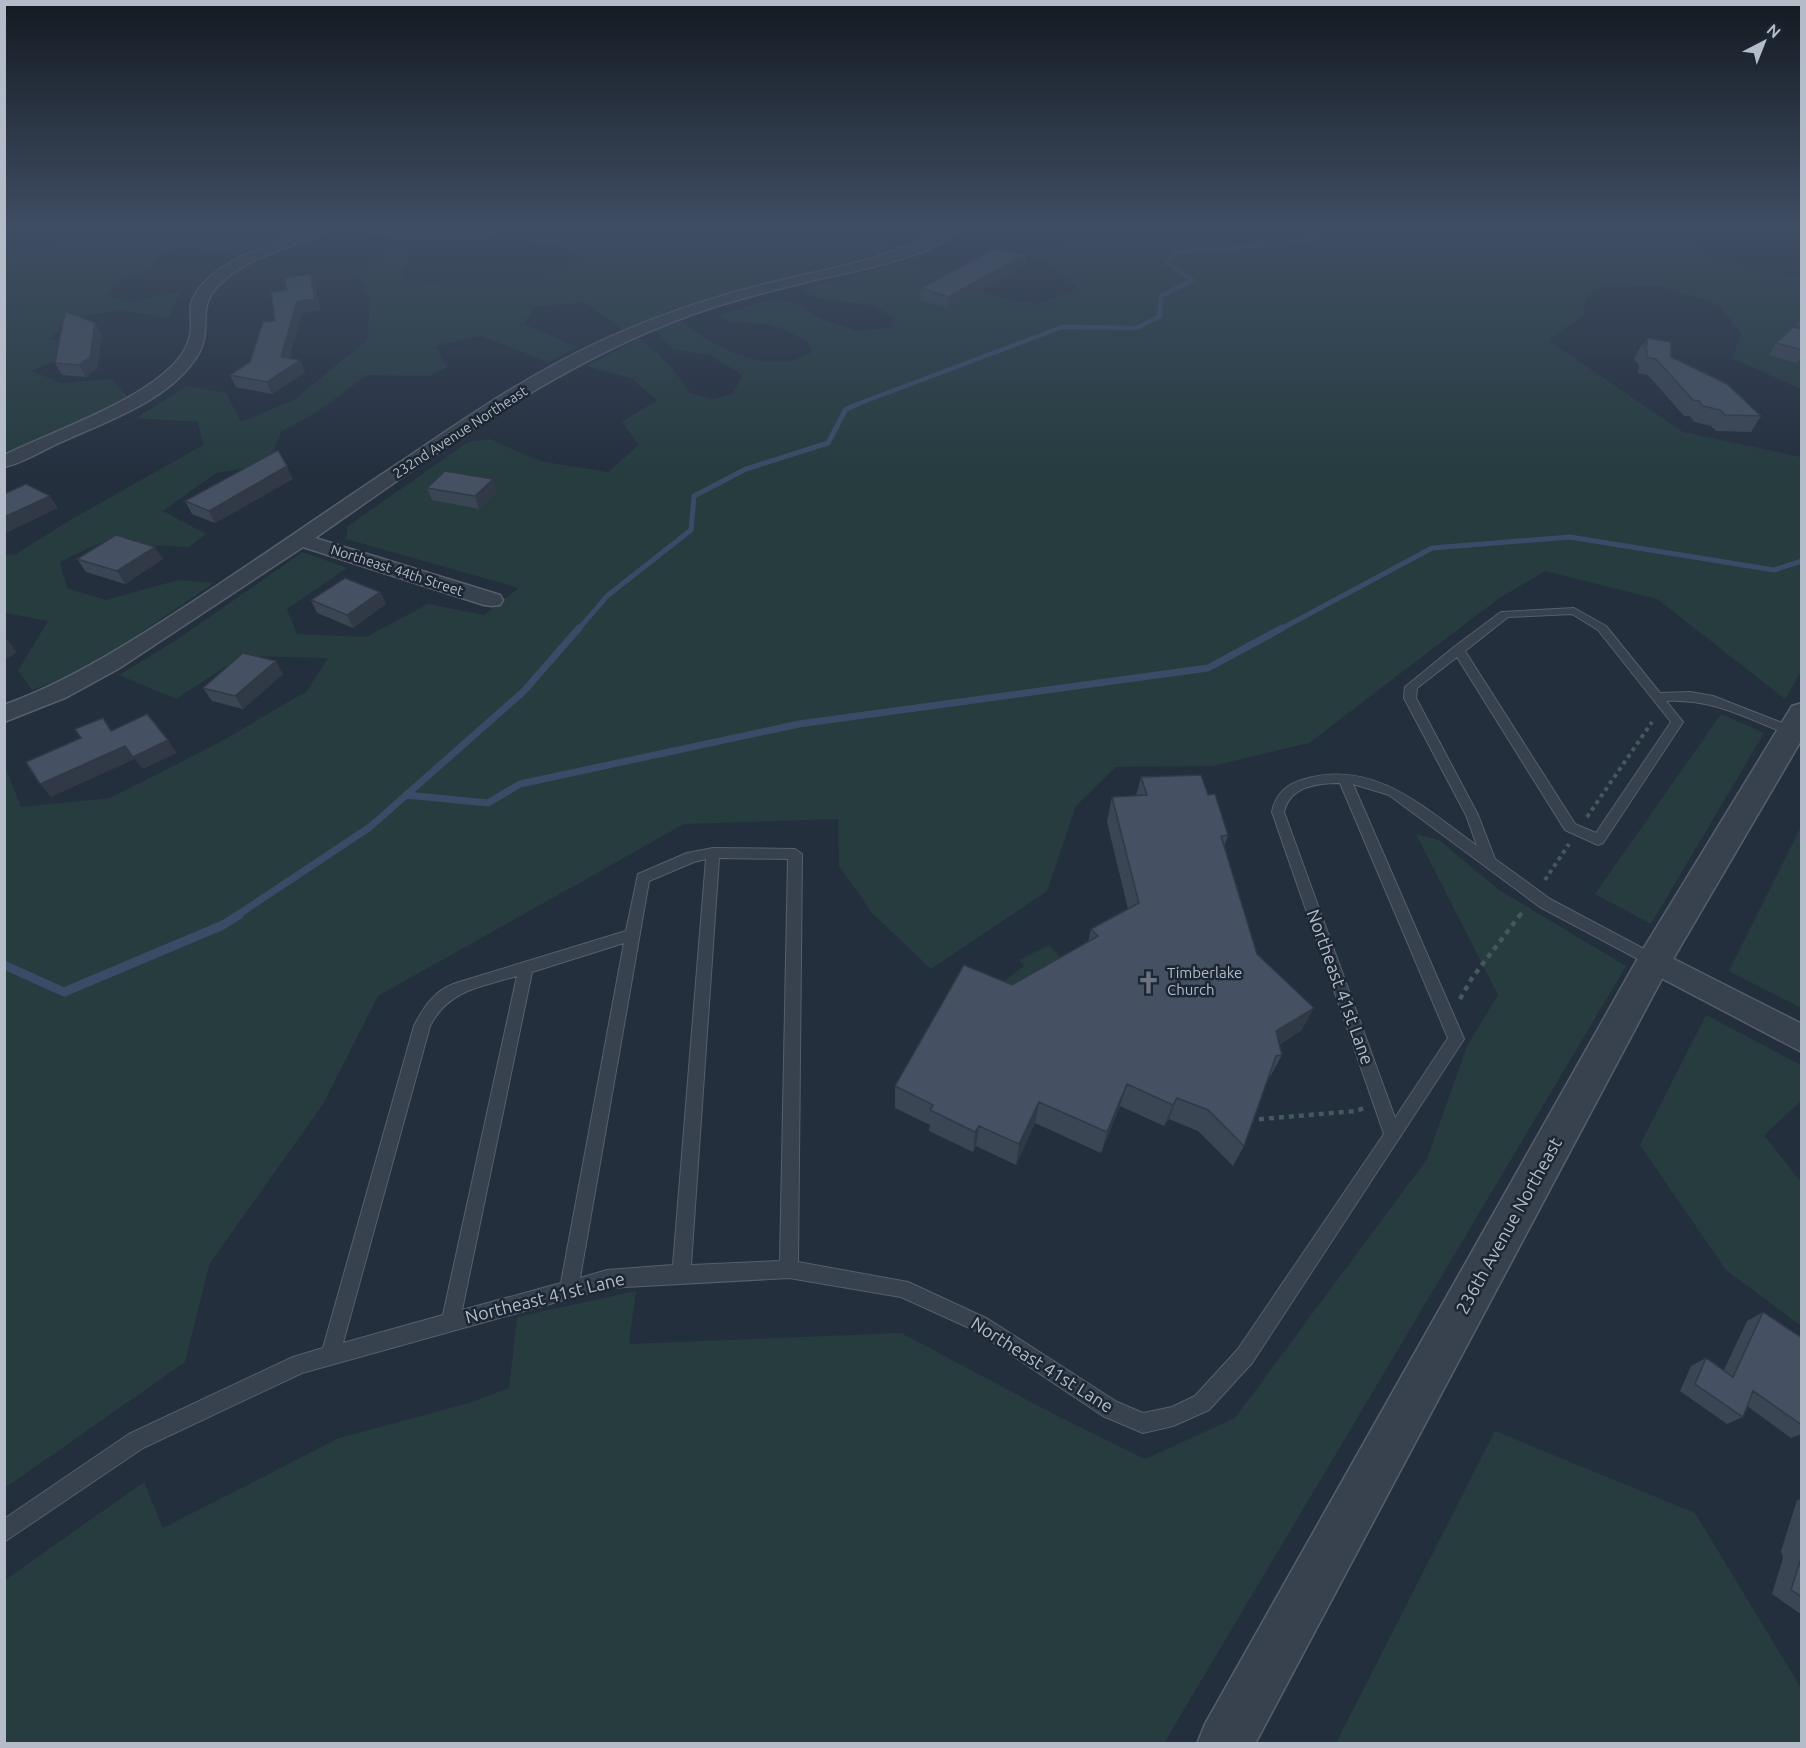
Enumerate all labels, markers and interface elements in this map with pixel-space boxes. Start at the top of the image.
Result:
north arrow [1734,12,1794,72]
text: N [1764,20,1784,42]
street label: 232nd Avenue Northeast [390,382,531,481]
street label: Northeast 44th Street [329,541,466,599]
street label: Northeast 41st Lane [1304,906,1378,1067]
place label: Timberlake Church [1167,964,1242,998]
church icon: Timberlake Church [1136,969,1162,995]
street label: 236th Avenue Northeast [1451,1134,1565,1317]
street label: Northeast 41st Lane [463,1268,627,1327]
street label: Northeast 41st Lane [968,1312,1117,1416]

